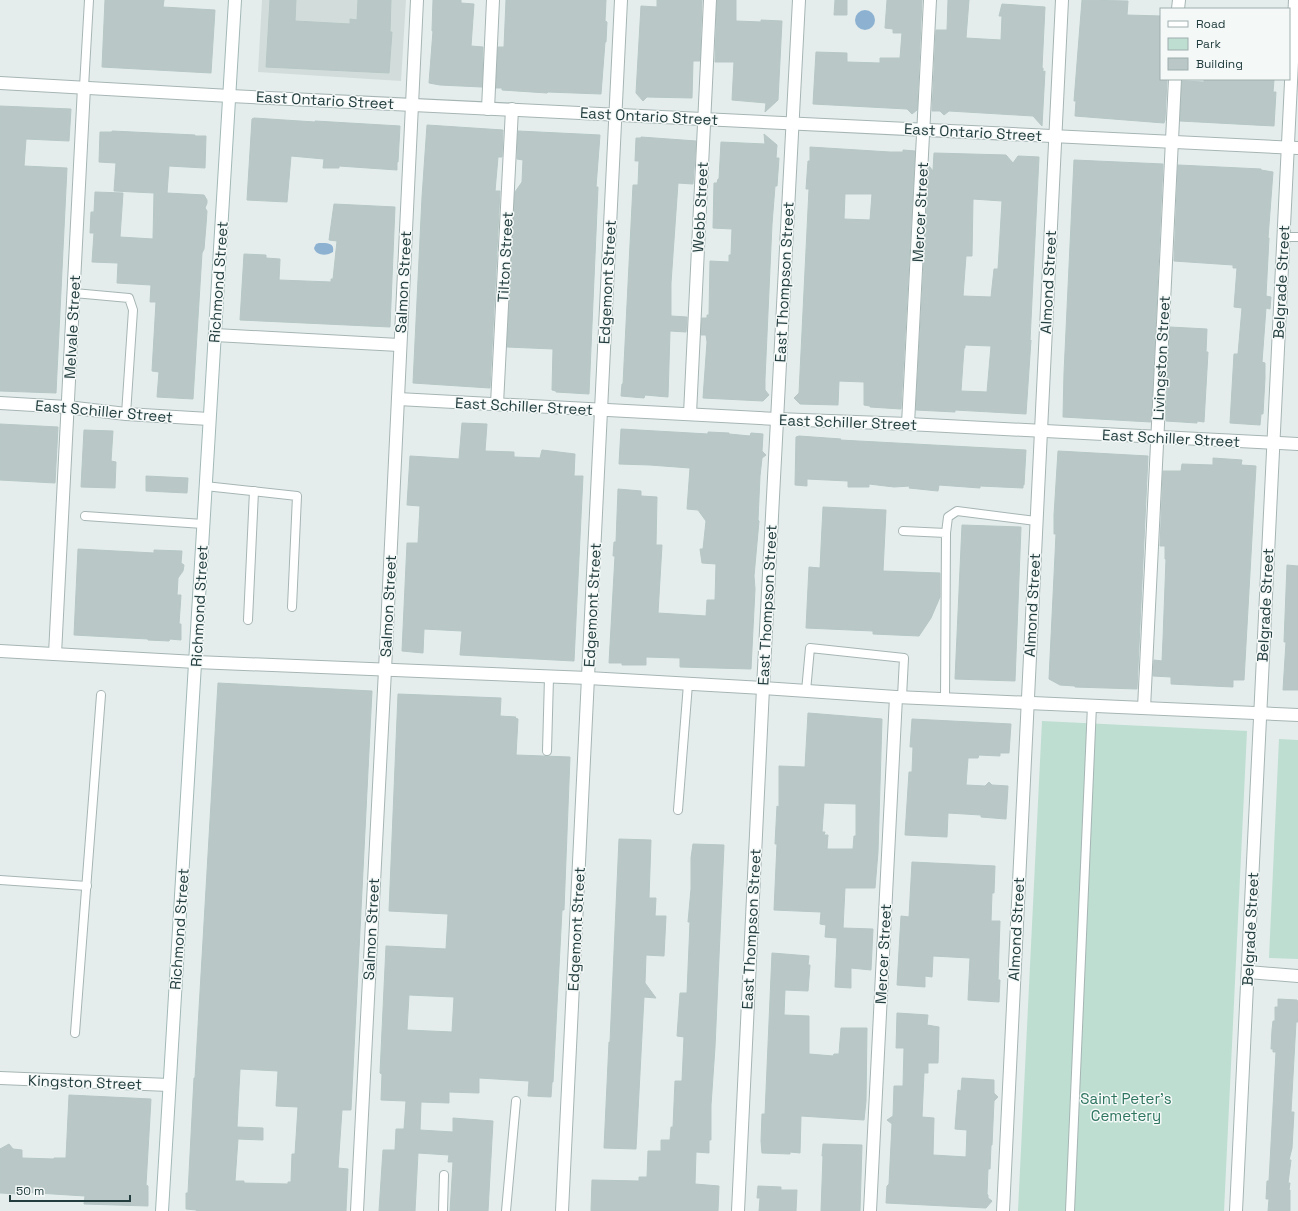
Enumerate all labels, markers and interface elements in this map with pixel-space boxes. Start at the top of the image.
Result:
legend [1160,8,1290,80]
text: Road [1196,16,1225,32]
text: Park [1196,36,1221,52]
text: Building [1196,56,1243,72]
street label: East Ontario Street [255,87,395,113]
street label: East Ontario Street [579,103,719,129]
street label: East Ontario Street [903,119,1043,145]
street label: Webb Street [688,161,712,253]
street label: Mercer Street [908,161,932,263]
street label: East Thompson Street [770,201,798,363]
street label: Tilton Street [493,211,517,303]
street label: Edgemont Street [594,219,620,345]
street label: Richmond Street [204,220,232,344]
street label: Belgrade Street [1269,224,1293,339]
street label: Salmon Street [391,230,415,334]
street label: Almond Street [1036,230,1060,334]
street label: Melvale Street [60,274,84,380]
street label: Livingston Street [1148,295,1174,421]
street label: East Schiller Street [455,393,594,419]
street label: East Schiller Street [34,396,174,426]
street label: East Schiller Street [779,410,917,434]
street label: East Schiller Street [1102,425,1241,451]
street label: East Thompson Street [753,524,781,686]
street label: Edgemont Street [579,542,605,668]
street label: Richmond Street [186,544,212,667]
street label: Belgrade Street [1253,547,1277,662]
street label: Almond Street [1020,553,1044,657]
street label: Salmon Street [376,554,400,658]
street label: East Thompson Street [737,848,765,1010]
street label: Edgemont Street [563,866,589,992]
street label: Richmond Street [165,867,193,991]
street label: Belgrade Street [1238,871,1262,986]
street label: Salmon Street [359,877,383,981]
street label: Almond Street [1004,877,1028,981]
street label: Mercer Street [871,903,895,1005]
street label: Kingston Street [28,1071,142,1093]
park label: Saint Peter's Cemetery [1080,1089,1172,1125]
scale bar [10,1177,130,1203]
text: 50 m [16,1183,44,1199]

